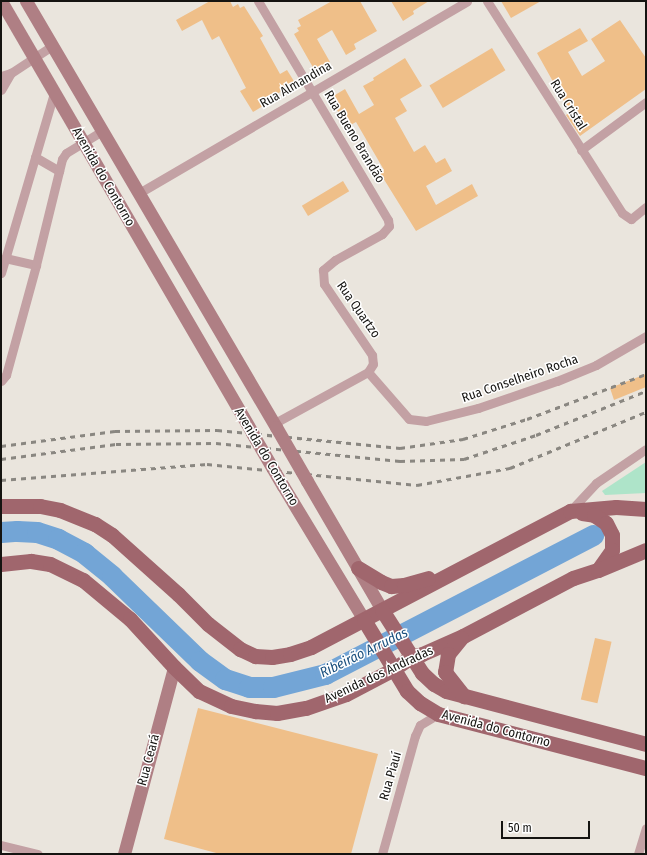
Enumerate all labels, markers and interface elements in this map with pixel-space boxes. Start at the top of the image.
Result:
street label: Rua Almandina [257,58,335,112]
street label: Rua Cristal [546,77,590,133]
street label: Rua Bueno Brandão [320,88,388,186]
street label: Avenida do Contorno [68,125,138,229]
street label: Rua Quartzo [333,279,383,341]
street label: Rua Conselheiro Rocha [460,352,580,406]
street label: Avenida do Contorno [231,405,301,509]
water label: Ribeirão Arrudas [317,624,411,682]
street label: Avenida dos Andradas [322,643,436,707]
street label: Avenida do Contorno [440,707,552,751]
street label: Rua Ceará [135,732,163,788]
street label: Rua Piauí [377,750,405,802]
scale bar [503,813,592,839]
text: 50 m [508,821,532,835]

